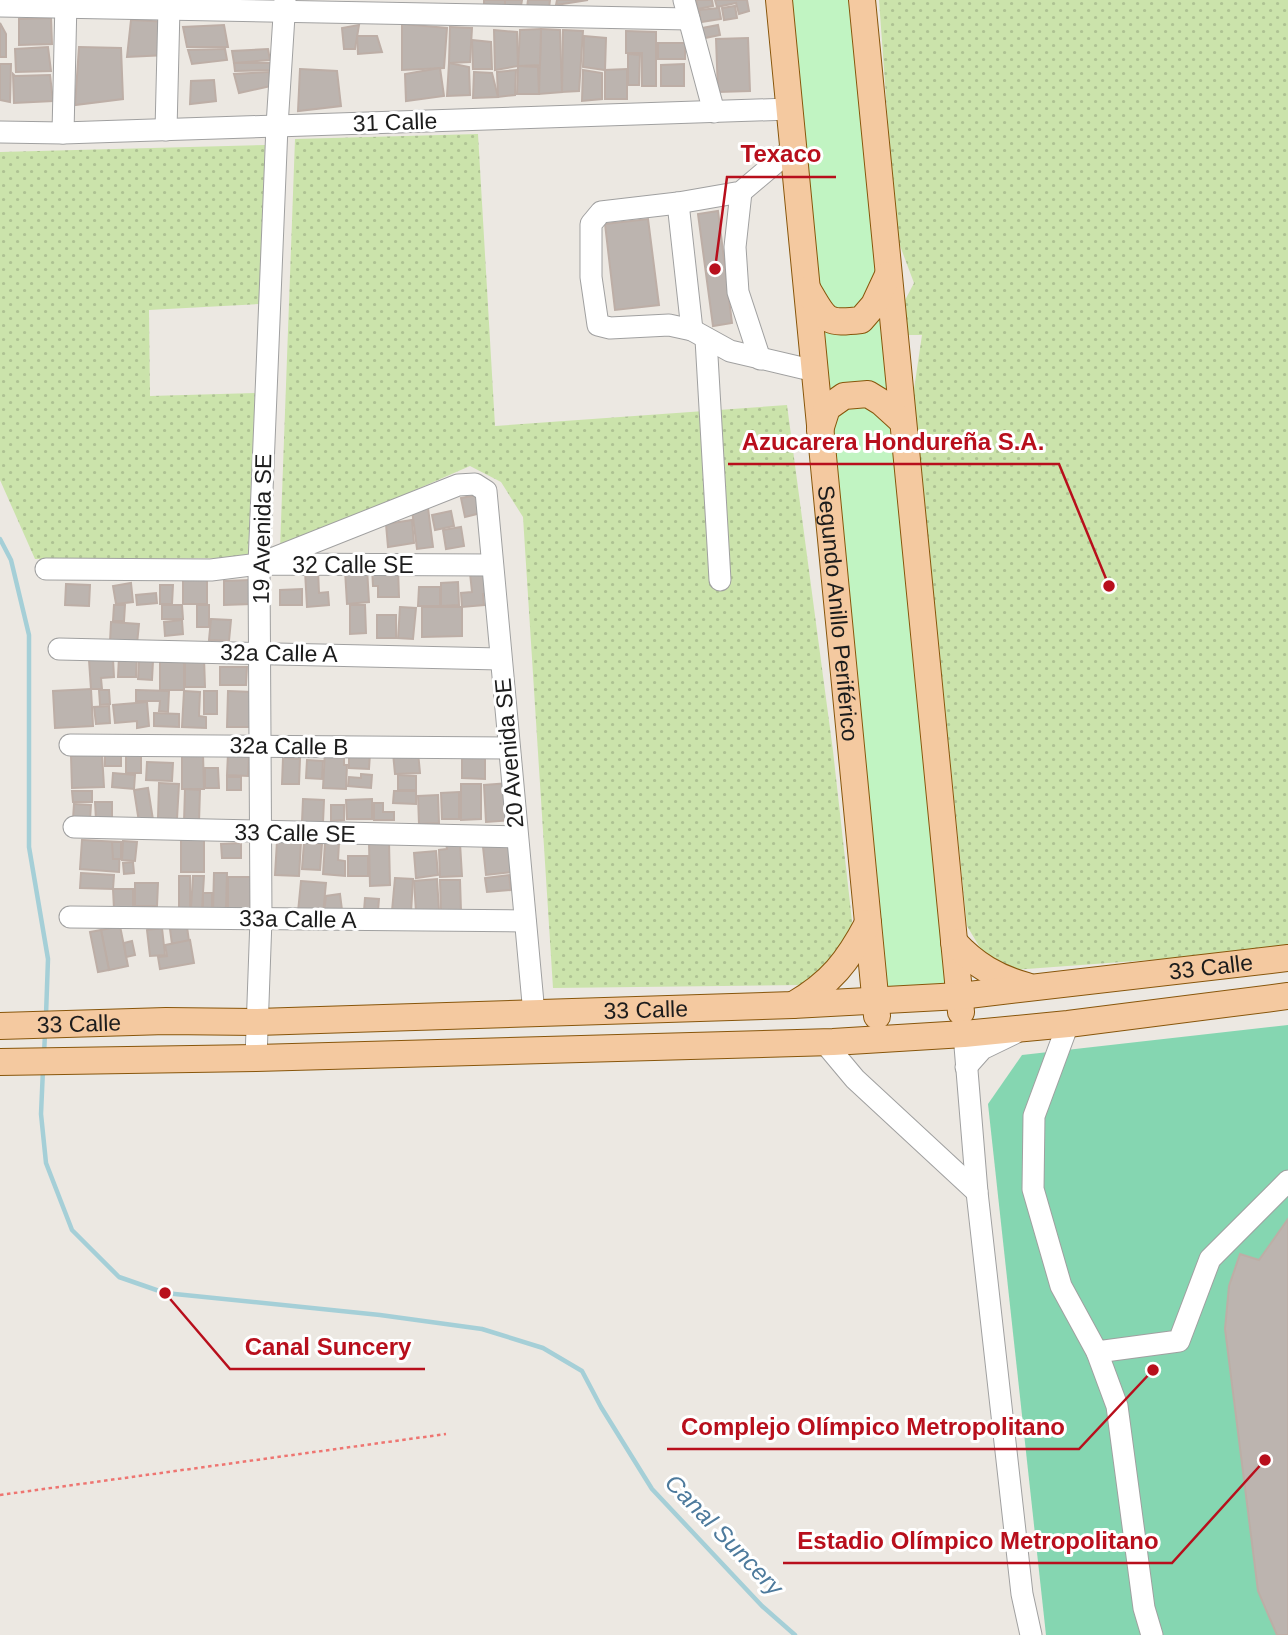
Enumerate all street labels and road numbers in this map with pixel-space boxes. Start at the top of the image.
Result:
street label: 31 Calle [352,108,438,136]
street label: 19 Avenida SE [248,454,276,604]
street label: Segundo Anillo Periférico [813,484,863,742]
street label: 32 Calle SE [292,552,414,578]
street label: 32a Calle A [220,639,339,667]
street label: 20 Avenida SE [489,677,529,829]
street label: 32a Calle B [229,732,349,760]
street label: 33 Calle SE [234,819,356,847]
street label: 33a Calle A [239,905,358,933]
street label: 33 Calle [1167,949,1254,985]
street label: 33 Calle [603,995,688,1024]
street label: 33 Calle [36,1009,122,1038]

